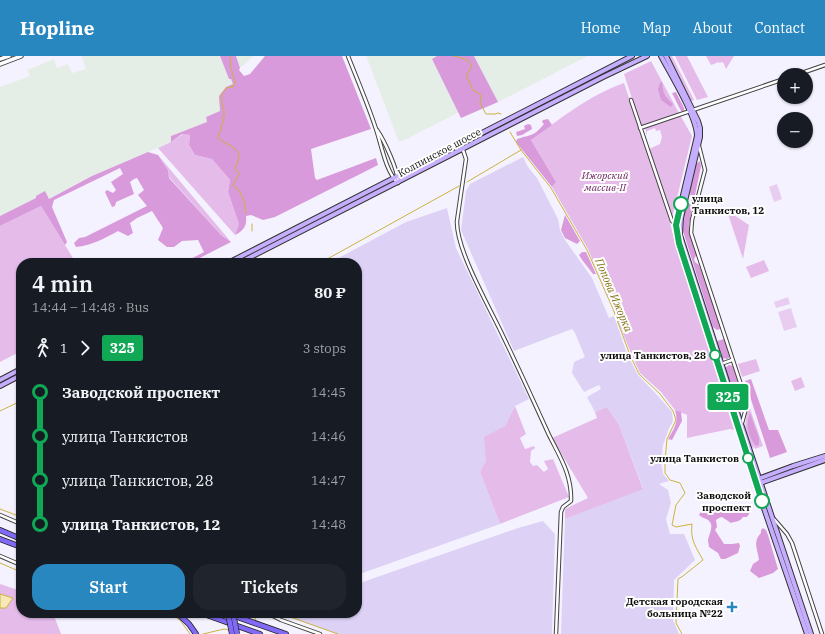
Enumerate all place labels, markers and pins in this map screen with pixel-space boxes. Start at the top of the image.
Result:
place label: улица Танкистов, 12 [691,192,764,217]
marker: улица Танкистов, 12 [673,196,689,212]
place label: улица Танкистов, 28 [599,349,706,362]
marker: улица Танкистов, 28 [709,349,721,361]
place label: улица Танкистов [649,452,739,465]
marker: улица Танкистов [742,452,754,464]
place label: Заводской проспект [697,489,751,514]
marker: Заводской проспект [754,493,770,509]
place label: Детская городская больница №22 [626,595,723,620]
marker: Детская городская больница №22 [726,601,738,613]

